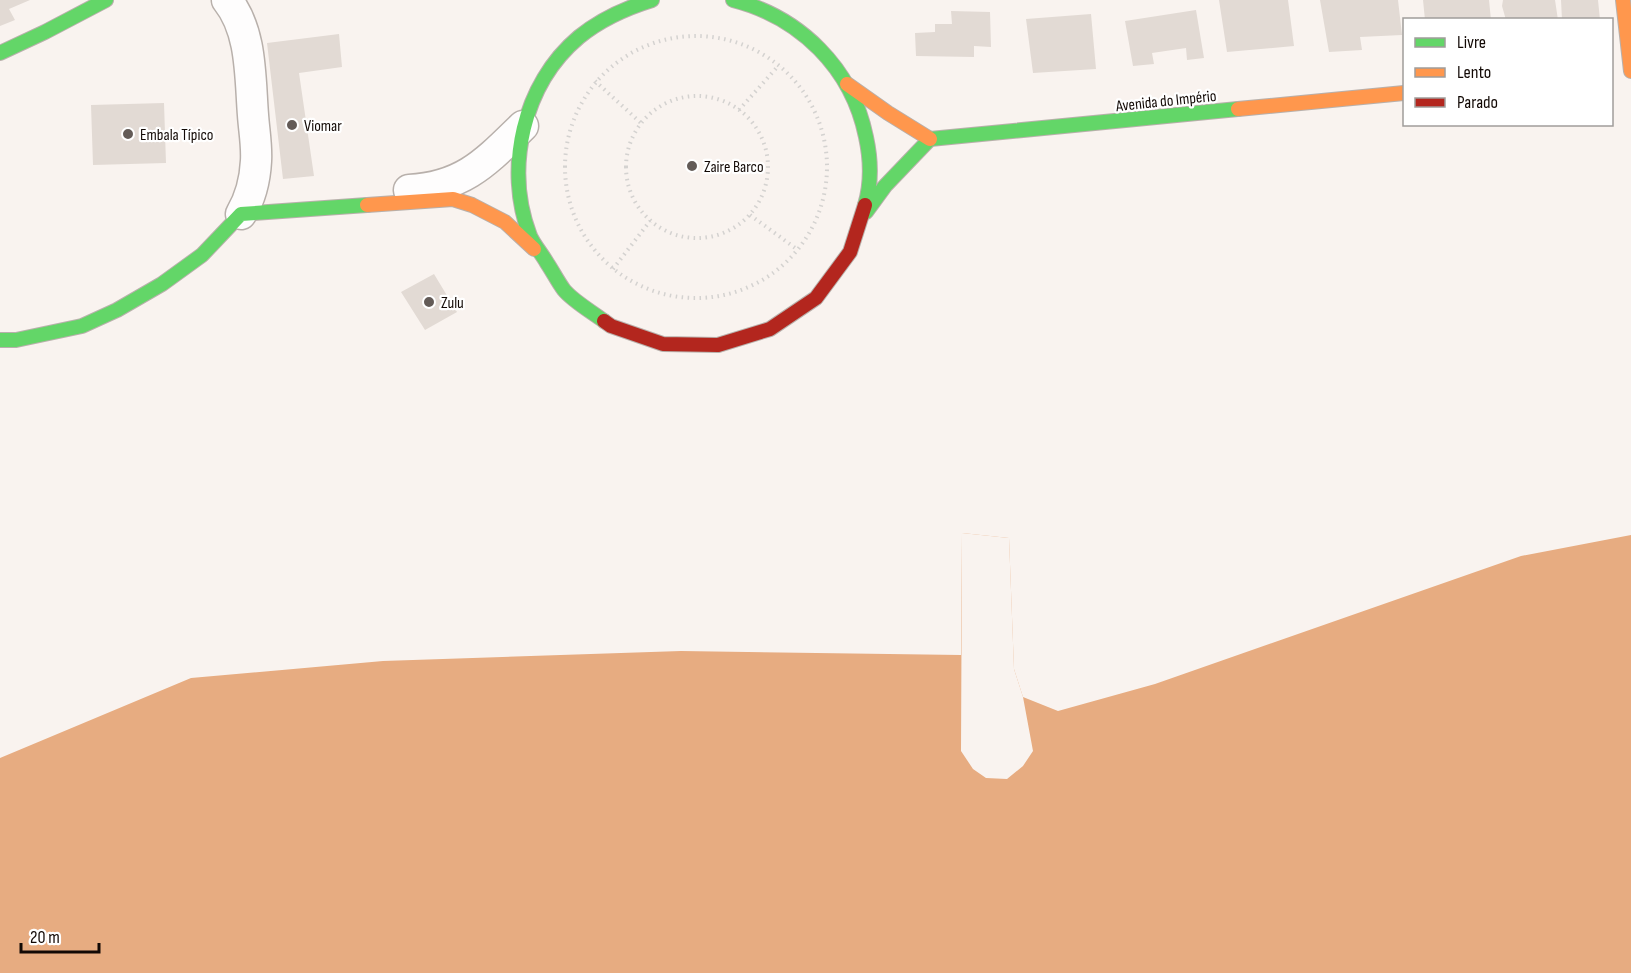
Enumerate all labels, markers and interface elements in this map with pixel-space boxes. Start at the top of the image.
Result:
legend [1403,18,1613,126]
text: Livre [1457,32,1486,53]
text: Lento [1457,62,1491,83]
street label: Avenida do Império [1114,87,1217,116]
text: Parado [1457,92,1498,113]
place label: Viomar [304,117,342,136]
marker: Viomar [285,118,299,132]
place label: Embala Típico [140,126,213,145]
marker: Embala Típico [121,127,135,141]
place label: Zaire Barco [704,158,764,177]
marker: Zaire Barco [685,159,699,173]
place label: Zulu [441,294,464,313]
marker: Zulu [422,295,436,309]
scale bar [21,916,99,954]
text: 20 m [30,927,60,948]

